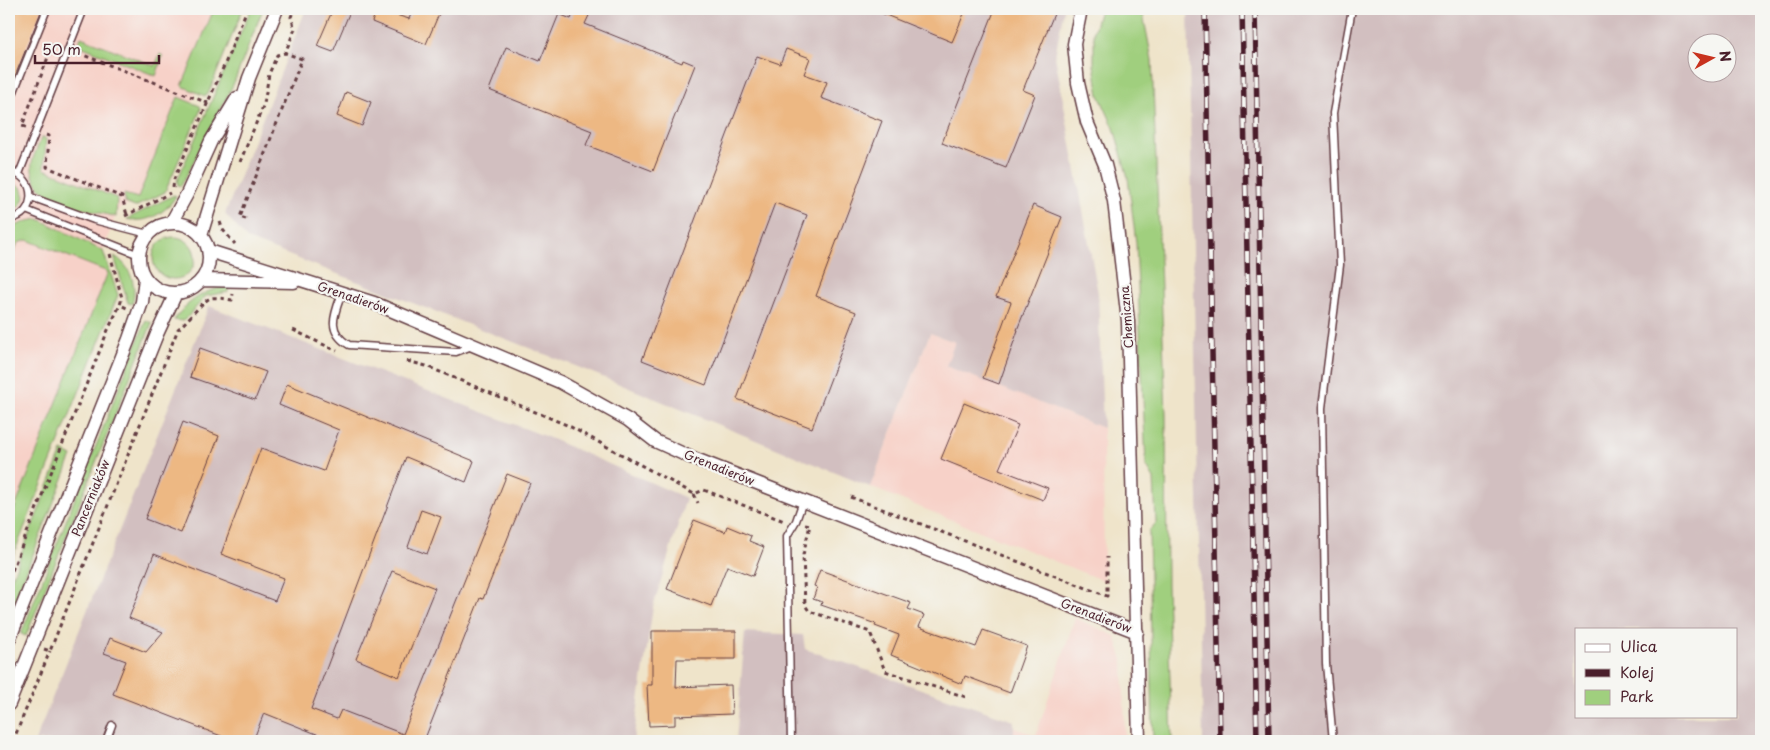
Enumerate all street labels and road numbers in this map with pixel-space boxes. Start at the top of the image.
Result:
street label: Grenadierów [315,276,392,318]
street label: Chemiczna [1115,285,1137,349]
street label: Grenadierów [681,445,758,490]
street label: Pancerniaków [67,456,114,539]
street label: Grenadierów [1058,593,1135,637]

